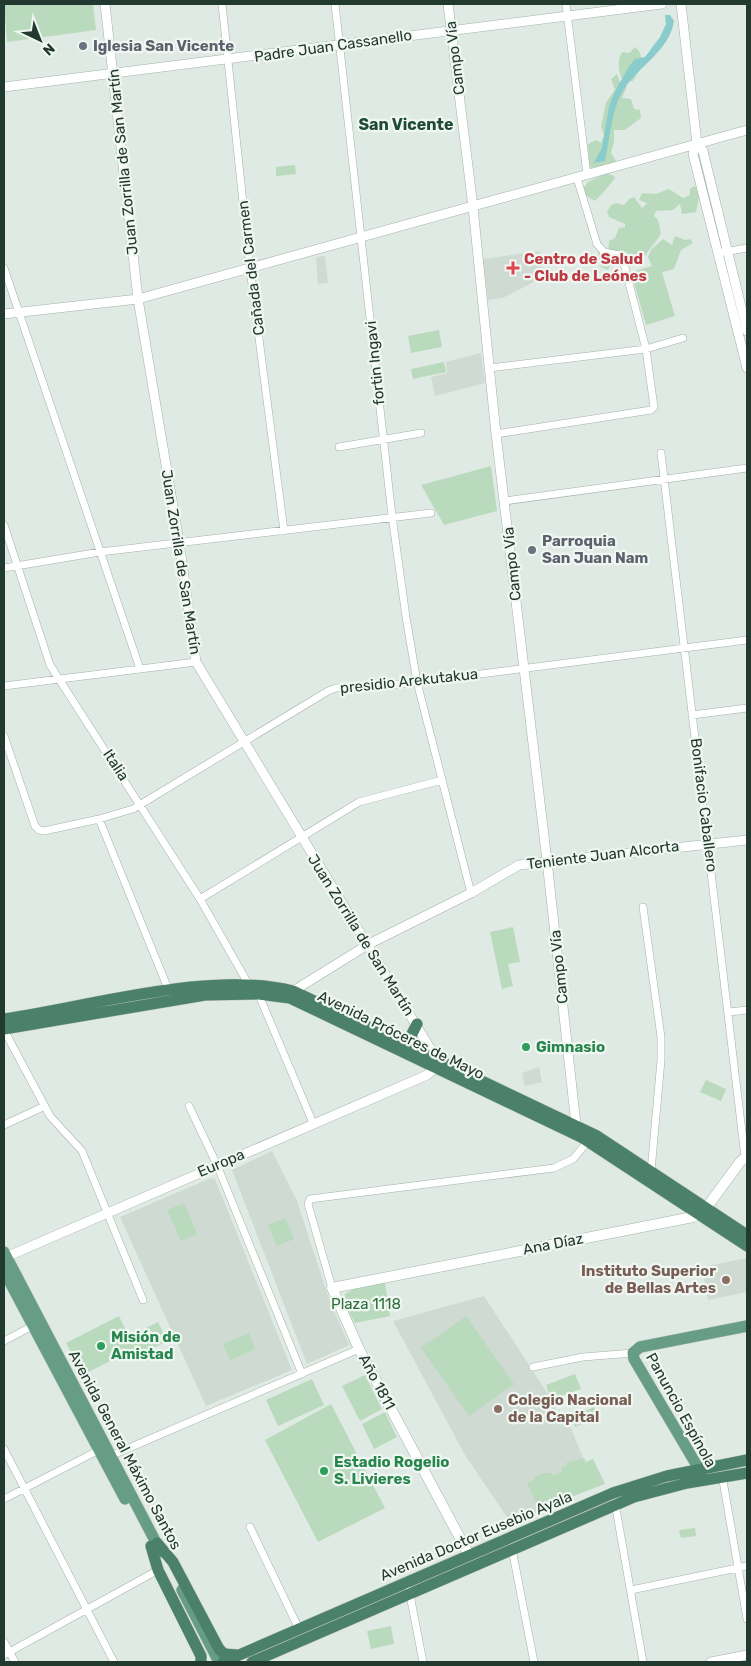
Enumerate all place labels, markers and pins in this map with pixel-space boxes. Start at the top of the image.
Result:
place label: Iglesia San Vicente [93,37,234,55]
marker: Iglesia San Vicente [77,40,89,52]
place label: Centro de Salud - Club de Leónes [524,250,647,285]
marker: Centro de Salud - Club de Leónes [506,261,520,275]
place label: Parroquia San Juan Nam [542,532,648,567]
marker: Parroquia San Juan Nam [526,544,538,556]
place label: Gimnasio [536,1038,605,1056]
marker: Gimnasio [520,1041,532,1053]
place label: Instituto Superior de Bellas Artes [581,1262,716,1297]
marker: Instituto Superior de Bellas Artes [720,1274,732,1286]
place label: Misión de Amistad [111,1328,181,1363]
marker: Misión de Amistad [95,1340,107,1352]
place label: Colegio Nacional de la Capital [508,1391,632,1426]
marker: Colegio Nacional de la Capital [492,1403,504,1415]
place label: Estadio Rogelio S. Livieres [334,1453,449,1488]
marker: Estadio Rogelio S. Livieres [318,1465,330,1477]

